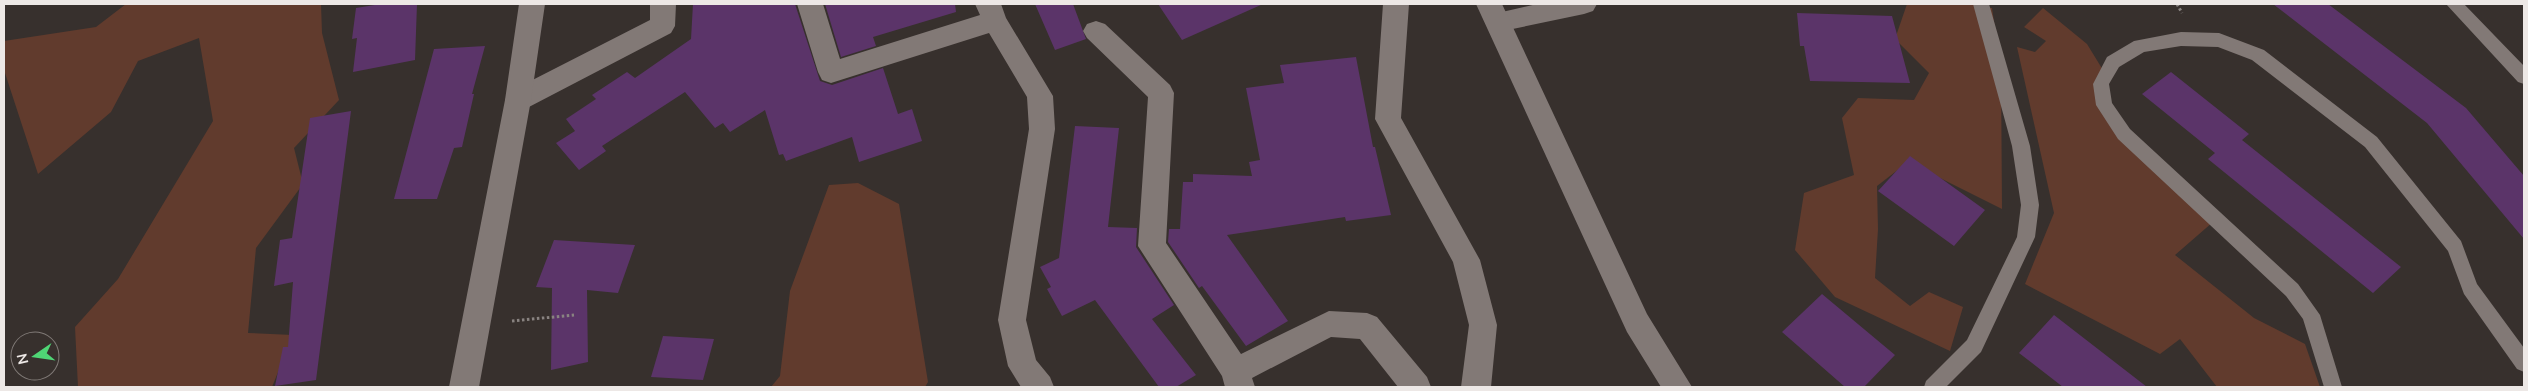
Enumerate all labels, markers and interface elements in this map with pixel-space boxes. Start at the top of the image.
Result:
north arrow [10,331,60,381]
text: N [12,352,32,366]

